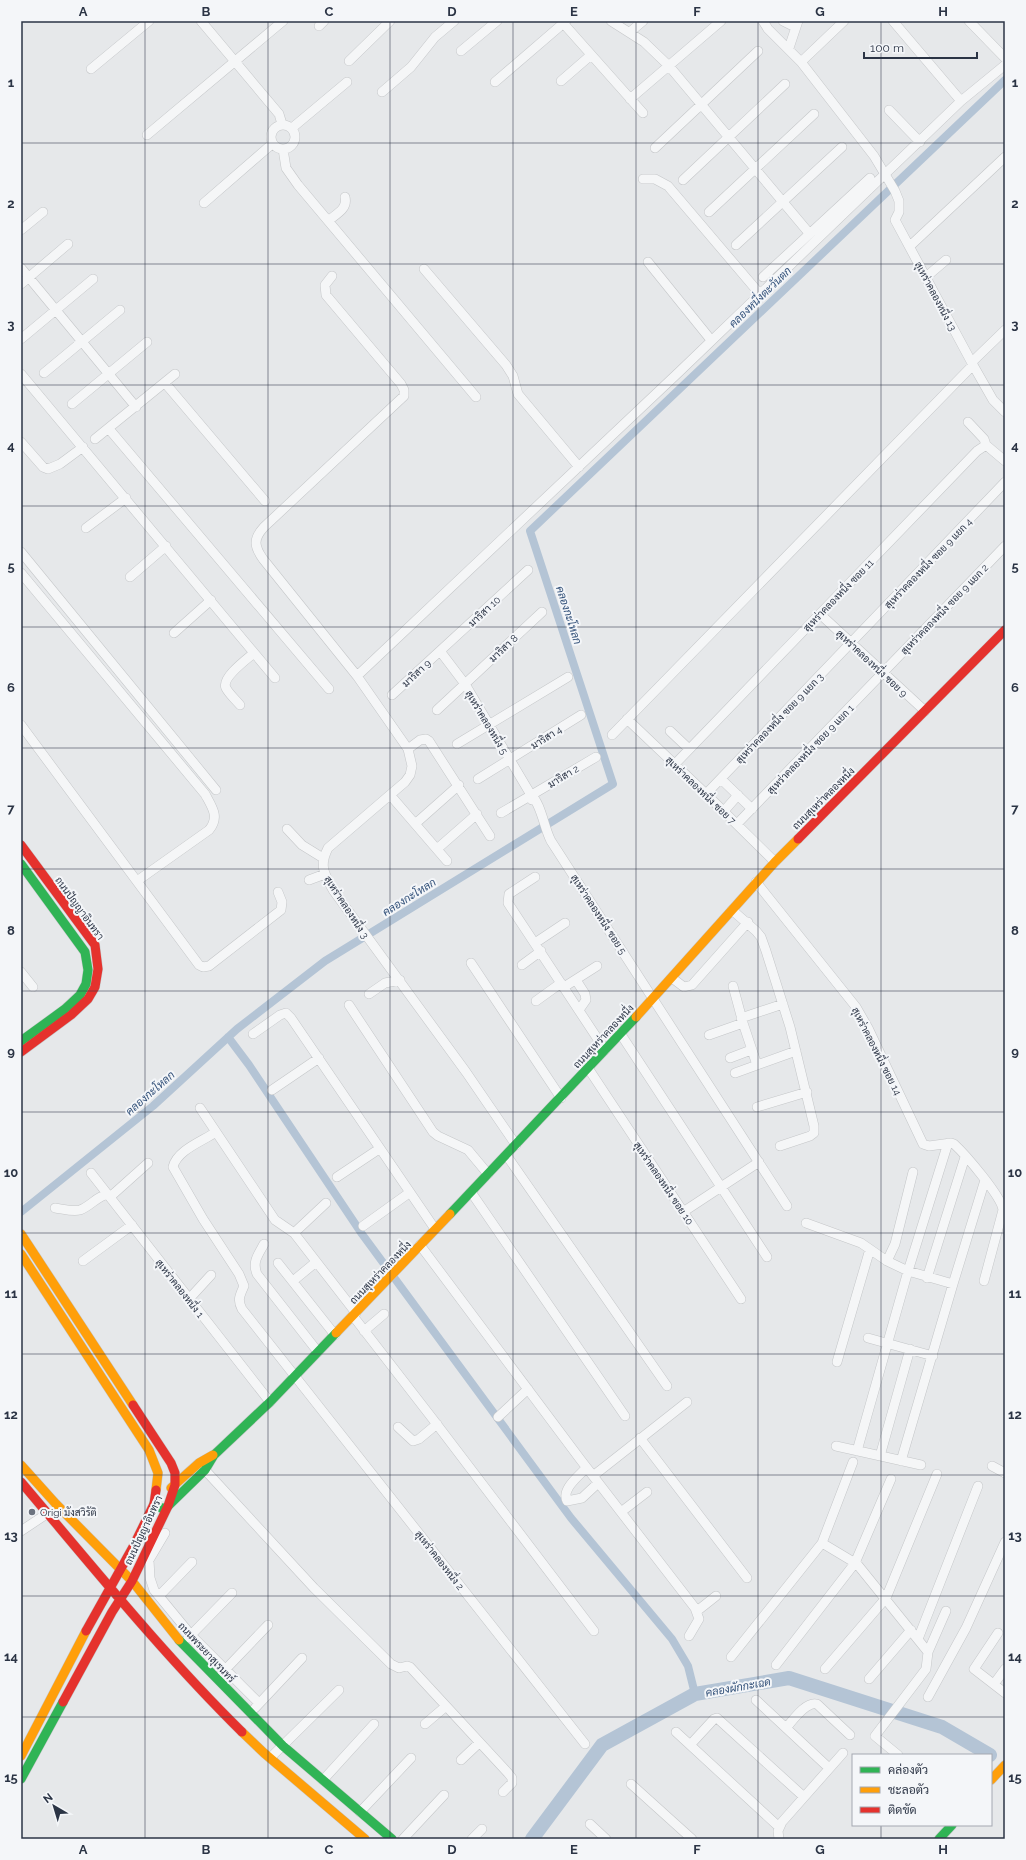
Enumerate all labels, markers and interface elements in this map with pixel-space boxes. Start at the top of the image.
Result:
text: A [79,4,88,19]
text: B [202,4,211,19]
text: C [325,4,334,19]
text: D [447,4,457,19]
text: E [570,4,578,19]
text: F [693,4,701,19]
text: G [815,4,825,19]
text: H [938,4,948,19]
scale bar [864,34,977,60]
text: 100 m [870,41,904,55]
text: 1 [8,75,15,90]
text: 1 [1012,75,1019,90]
text: 2 [7,196,15,211]
text: 2 [1011,196,1019,211]
street label: สุเหร่าคลองหนึ่ง 13 [911,258,961,334]
water label: คลองหนึ่งตะวันตก [723,261,794,330]
text: 3 [7,317,15,332]
text: 3 [1011,317,1019,332]
text: 4 [7,438,15,453]
text: 4 [1011,438,1019,453]
street label: สุเหร่าคลองหนึ่ง ซอย 9 แยก 4 [880,514,976,612]
street label: สุเหร่าคลองหนึ่ง ซอย 11 [799,554,878,635]
text: 5 [7,559,15,574]
text: 5 [1011,559,1019,574]
street label: สุเหร่าคลองหนึ่ง ซอย 9 แยก 2 [896,560,992,658]
water label: คลองกะโหลก [553,584,586,646]
street label: มาริสา 10 [466,594,503,629]
street label: สุเหร่าคลองหนึ่ง ซอย 9 [832,625,912,701]
street label: มาริสา 8 [487,632,520,664]
street label: มาริสา 9 [400,657,433,689]
street label: สุเหร่าคลองหนึ่ง ซอย 9 แยก 3 [731,669,827,767]
text: 6 [7,680,15,695]
text: 6 [1011,680,1019,695]
street label: สุเหร่าคลองหนึ่ง 5 [461,687,513,758]
street label: สุเหร่าคลองหนึ่ง ซอย 9 แยก 1 [763,700,858,798]
street label: มาริสา 4 [529,723,564,751]
street label: สุเหร่าคลองหนึ่ง ซอย 7 [662,752,740,828]
street label: มาริสา 2 [546,763,581,790]
street label: ถนนสุเหร่าคลองหนึ่ง [788,763,858,833]
text: 7 [7,801,15,816]
text: 7 [1011,801,1019,816]
street label: สุเหร่าคลองหนึ่ง ซอย 5 [567,871,631,958]
street label: สุเหร่าคลองหนึ่ง 3 [321,872,373,942]
water label: คลองกะโหลก [379,874,438,919]
street label: ถนนปัญญาอินทรา [52,875,106,943]
text: 8 [7,923,15,938]
text: 8 [1011,923,1019,938]
street label: ถนนสุเหร่าคลองหนึ่ง [569,1000,637,1072]
street label: สุเหร่าคลองหนึ่ง ซอย 14 [848,1004,906,1098]
text: 9 [7,1044,15,1059]
text: 9 [1011,1044,1019,1059]
water label: คลองกะโหลก [122,1067,177,1118]
street label: สุเหร่าคลองหนึ่ง ซอย 10 [630,1138,698,1228]
text: 10 [4,1165,18,1180]
text: 10 [1008,1165,1022,1180]
street label: ถนนสุเหร่าคลองหนึ่ง [345,1237,415,1307]
street label: สุเหร่าคลองหนึ่ง 1 [152,1255,209,1322]
text: 11 [5,1286,18,1301]
text: 11 [1009,1286,1022,1301]
text: 12 [4,1407,18,1422]
text: 12 [1008,1407,1022,1422]
street label: ถนนปัญญาอินทรา [123,1494,165,1567]
place label: Origi มังสวิรัติ [40,1506,97,1518]
marker: Origi มังสวิรัติ [27,1507,37,1517]
street label: สุเหร่าคลองหนึ่ง 2 [411,1527,469,1593]
text: 13 [4,1528,18,1543]
text: 13 [1008,1528,1022,1543]
street label: ถนนพระยาสุเรนทร์ [175,1619,239,1686]
text: 14 [4,1649,18,1664]
text: 14 [1008,1649,1022,1664]
water label: คลองผักกะเฉด [704,1674,772,1700]
legend [852,1754,992,1826]
text: คล่องตัว [888,1763,928,1777]
text: 15 [4,1770,18,1785]
text: 15 [1008,1770,1022,1785]
text: ชะลอตัว [888,1783,929,1797]
north arrow [34,1786,74,1826]
text: N [41,1791,55,1806]
text: ติดขัด [888,1803,917,1817]
text: A [79,1842,88,1857]
text: B [202,1842,211,1857]
text: C [325,1842,334,1857]
text: D [447,1842,457,1857]
text: E [570,1842,578,1857]
text: F [693,1842,701,1857]
text: G [815,1842,825,1857]
text: H [938,1842,948,1857]

